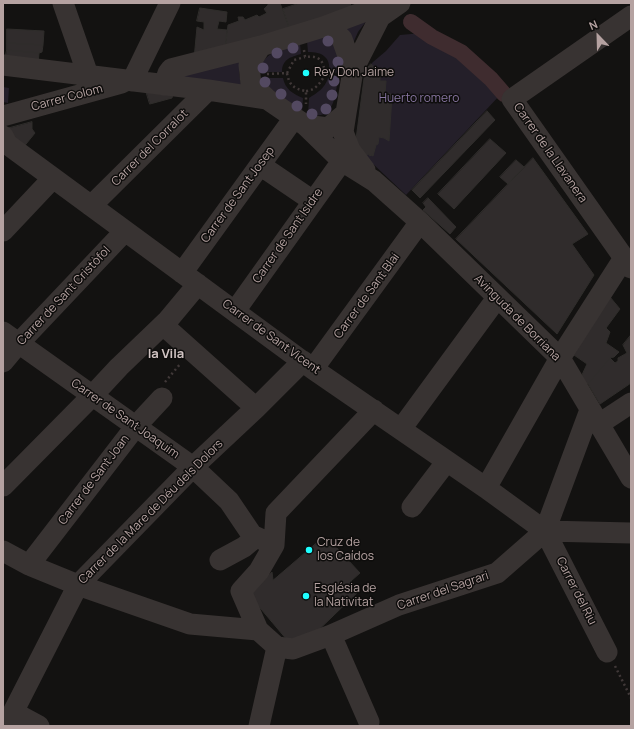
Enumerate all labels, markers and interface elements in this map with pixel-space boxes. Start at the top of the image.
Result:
north arrow [578,16,618,56]
text: N [587,16,600,33]
place label: Rey Don Jaime [314,66,394,80]
marker: Rey Don Jaime [301,68,311,78]
street label: Carrer Colom [30,82,104,114]
park label: Huerto romero [379,92,459,106]
street label: Carrer de la Llavanera [510,100,590,206]
street label: Carrer del Corralot [109,107,191,189]
street label: Carrer de Sant Josep [198,144,278,246]
street label: Carrer de Sant Isidre [250,186,326,286]
street label: Carrer de Sant Cristòfol [14,244,114,348]
street label: Carrer de Sant Blai [331,250,403,342]
street label: Avinguda de Borriana [471,272,563,364]
street label: Carrer de Sant Vicent [219,297,323,377]
district label: la Vila [148,346,184,362]
street label: Carrer de Sant Joaquim [68,376,182,462]
street label: Carrer de Sant Joan [55,432,133,528]
street label: Carrer de la Mare de Déu dels Dolors [76,437,226,587]
place label: Cruz de los Caídos [317,536,374,564]
marker: Cruz de los Caídos [304,545,314,555]
street label: Carrer del Riu [553,555,599,627]
street label: Carrer del Sagrari [395,569,491,613]
place label: Església de la Nativitat [314,582,376,610]
marker: Església de la Nativitat [301,591,311,601]

